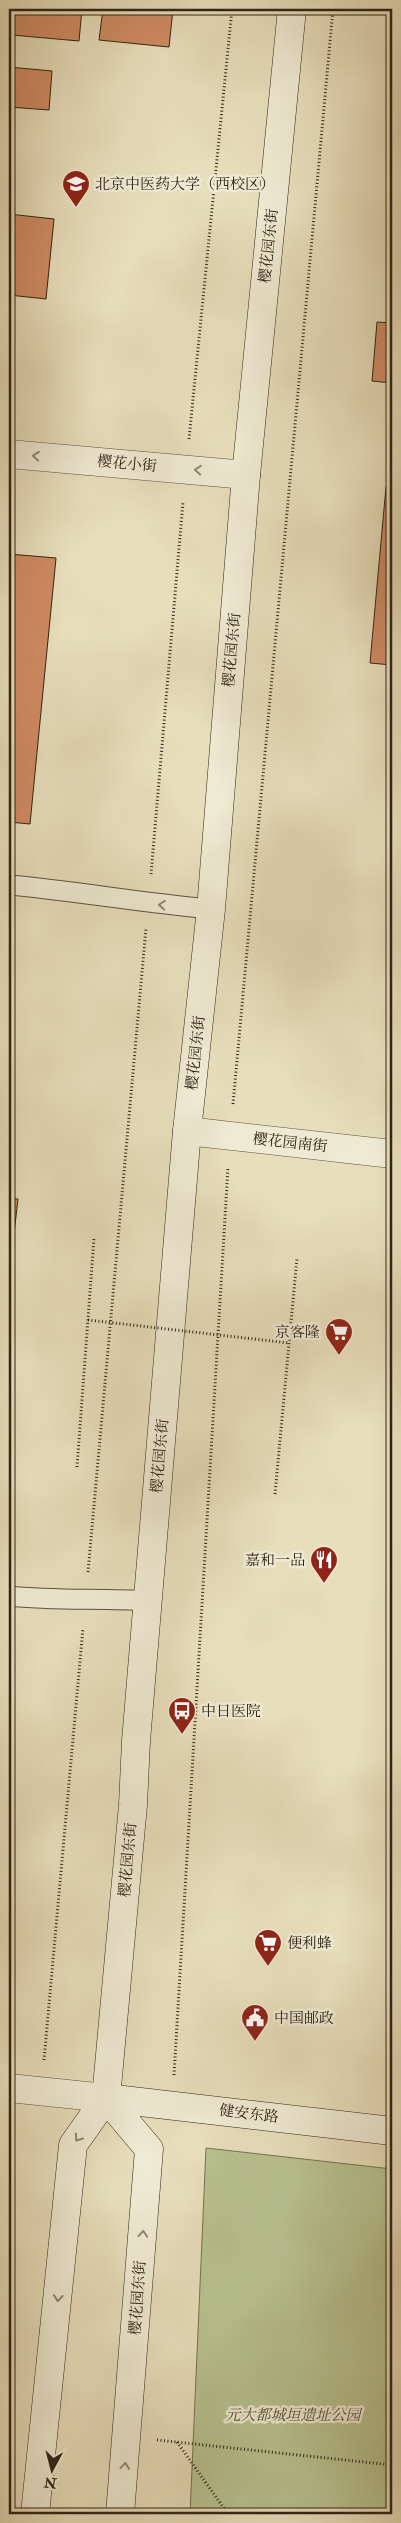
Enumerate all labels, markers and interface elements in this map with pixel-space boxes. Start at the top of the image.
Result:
school or university icon: 北京中医药大学（西校区） [61,169,91,208]
place label: 北京中医药大学（西校区） [95,175,275,194]
street label: 樱花园东街 [256,208,282,284]
one-way arrow [31,451,39,462]
street label: 樱花小街 [96,452,158,476]
one-way arrow [193,465,201,476]
street label: 樱花园东街 [219,612,245,688]
one-way arrow [158,900,166,911]
street label: 樱花园东街 [183,1015,209,1091]
street label: 樱花园南街 [252,1130,328,1156]
supermarket icon: 京客隆 [324,1317,354,1356]
place label: 京客隆 [275,1323,320,1342]
street label: 樱花园东街 [147,1418,173,1494]
restaurant icon: 嘉和一品 [309,1545,339,1584]
place label: 嘉和一品 [245,1551,305,1570]
bus stop icon: 中日医院 [167,1696,197,1735]
place label: 中日医院 [201,1702,261,1721]
street label: 樱花园东街 [115,1822,141,1898]
supermarket icon: 便利蜂 [253,1928,283,1967]
place label: 便利蜂 [287,1934,332,1953]
public building icon: 中国邮政 [240,2003,270,2042]
place label: 中国邮政 [274,2009,334,2028]
street label: 健安东路 [218,2101,280,2127]
one-way arrow [75,2132,84,2141]
one-way arrow [137,2230,148,2238]
street label: 樱花园东街 [126,2260,150,2336]
one-way arrow [53,2294,64,2302]
park label: 元大都城垣遗址公园 [225,2406,362,2425]
north arrow [28,2446,78,2496]
one-way arrow [119,2461,130,2469]
text: N [43,2473,59,2492]

